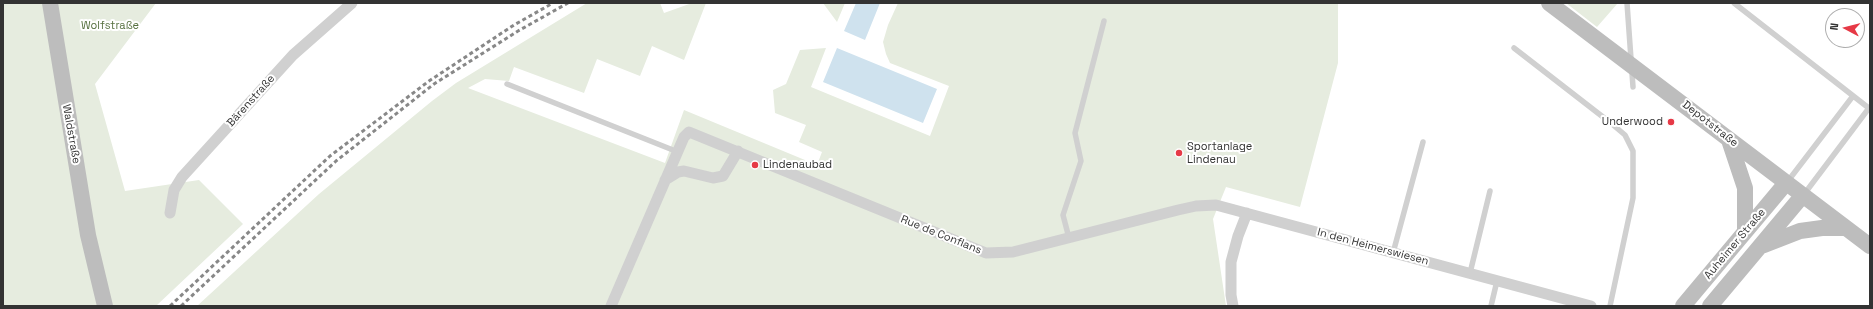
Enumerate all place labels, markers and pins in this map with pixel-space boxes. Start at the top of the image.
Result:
place label: Underwood [1602,115,1663,129]
marker: Underwood [1666,117,1676,127]
place label: Sportanlage Lindenau [1187,140,1252,166]
marker: Sportanlage Lindenau [1174,148,1184,158]
place label: Lindenaubad [763,158,832,172]
marker: Lindenaubad [750,160,760,170]

